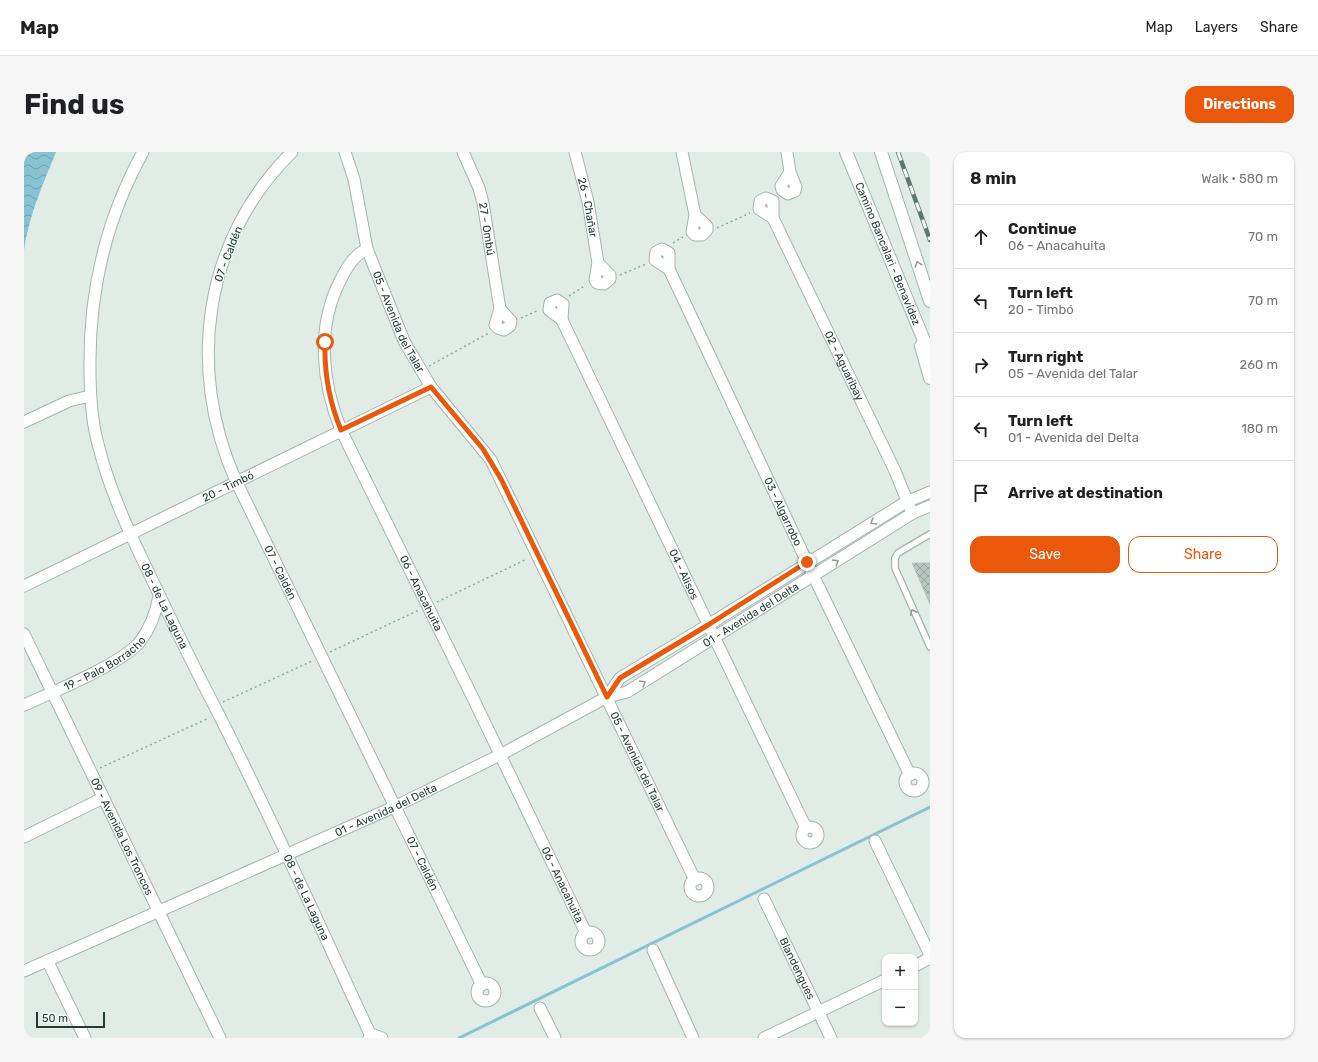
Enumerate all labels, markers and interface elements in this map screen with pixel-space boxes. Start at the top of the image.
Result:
text: Map [20,16,59,39]
text: Map [1146,19,1173,36]
text: Layers [1195,19,1238,36]
text: Share [1260,19,1298,36]
button: Directions [1185,86,1294,123]
text: Find us [24,88,124,121]
text: 8 min [970,168,1017,188]
text: Walk · 580 m [1201,171,1278,186]
street label: 26 - Chañar [575,176,600,239]
street label: Camino Bancalari - Benavídez [852,180,923,328]
street label: 27 - Ombú [476,202,497,256]
text: Continue [1008,220,1077,238]
street label: 07 - Caldén [212,224,245,284]
icon: ahead [970,226,992,248]
text: 70 m [1248,229,1278,244]
text: 06 - Anacahuita [1008,238,1106,253]
one-way arrow [914,261,923,268]
street label: 05 - Avenida del Talar [370,269,427,376]
text: Turn left [1008,284,1073,302]
icon: left [970,290,992,312]
text: 70 m [1248,293,1278,308]
text: 20 - Timbó [1008,302,1074,317]
street label: 02 - Aguaribay [821,329,866,403]
route start [316,333,334,351]
text: Turn right [1008,348,1083,366]
icon: right [970,354,992,376]
text: 260 m [1240,357,1278,372]
text: 05 - Avenida del Talar [1008,366,1138,381]
text: Turn left [1008,412,1073,430]
icon: left [970,418,992,440]
text: 180 m [1241,421,1278,436]
text: 01 - Avenida del Delta [1008,430,1139,445]
street label: 20 - Timbó [200,469,256,505]
street label: 03 - Algarrobo [761,475,804,548]
icon: arrive [970,482,992,504]
text: Arrive at destination [1008,484,1163,502]
one-way arrow [870,518,877,525]
button: Save [970,536,1120,573]
button: Share [1128,536,1278,573]
street label: 07 - Caldén [261,543,299,602]
street label: 04 - Alisos [666,547,701,602]
street label: 06 - Anacahuita [397,553,445,633]
route end [798,553,816,571]
one-way arrow [832,560,839,567]
street label: 08 - de La Laguna [138,561,190,651]
street label: 01 - Avenida del Delta [700,580,801,650]
one-way arrow [910,608,918,615]
street label: 19 - Palo Borracho [62,634,149,694]
one-way arrow [639,680,646,687]
street label: 05 - Avenida del Talar [607,710,667,815]
street label: 09 - Avenida Los Troncos [88,776,156,898]
street label: 01 - Avenida del Delta [333,781,439,839]
street label: 07 - Caldén [403,834,441,893]
street label: 06 - Anacahuita [538,845,586,925]
street label: 08 - de La Laguna [281,852,332,942]
street label: Blandengues [777,935,818,1002]
map controls [882,954,918,1026]
button: + [882,954,918,990]
button: − [882,990,918,1026]
scale bar [36,1010,105,1029]
text: 50 m [42,1012,68,1025]

